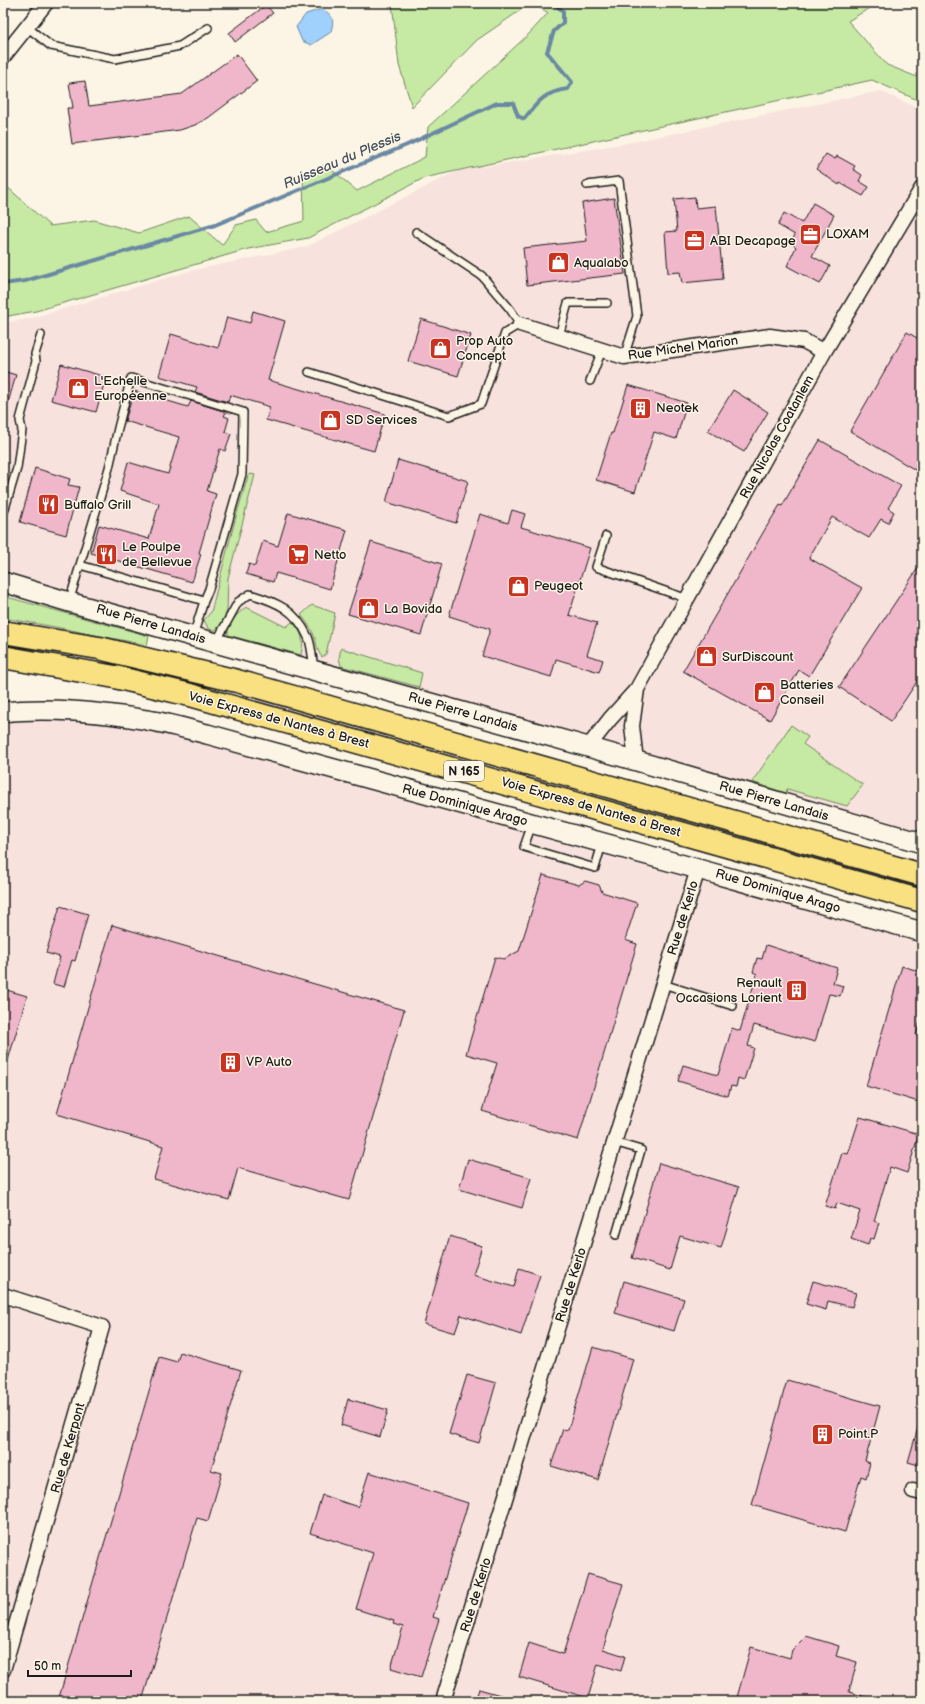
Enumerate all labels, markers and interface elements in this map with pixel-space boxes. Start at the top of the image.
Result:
water label: Ruisseau du Plessis [281,127,403,192]
office icon: LOXAM [798,221,824,247]
place label: LOXAM [826,226,869,242]
office icon: ABI Decapage [682,228,708,254]
place label: ABI Decapage [710,233,796,249]
shop icon: Aqualabo [545,250,571,276]
place label: Aqualabo [574,255,629,271]
street label: Rue Michel Marion [627,332,739,364]
place label: Prop Auto Concept [456,333,513,364]
shop icon: Prop Auto Concept [427,335,453,361]
street label: Rue Nicolas Coatanlem [736,372,818,501]
place label: L'Echelle Européenne [94,373,167,404]
shop icon: L'Echelle Européenne [65,375,91,401]
building icon: Neotek [628,395,654,421]
place label: Neotek [656,400,699,416]
shop icon: SD Services [318,407,344,433]
place label: SD Services [346,412,418,428]
restaurant icon: Buffalo Grill [36,492,62,518]
place label: Buffalo Grill [64,497,131,513]
place label: Le Poulpe de Bellevue [122,539,192,570]
restaurant icon: Le Poulpe de Bellevue [94,541,120,567]
supermarket icon: Netto [286,542,312,568]
place label: Netto [314,547,346,563]
shop icon: Peugeot [505,573,531,599]
place label: Peugeot [534,578,583,594]
shop icon: La Bovida [355,596,381,622]
street label: Rue Pierre Landais [94,601,208,647]
place label: La Bovida [384,601,442,617]
shop icon: SurDiscount [694,644,720,670]
place label: SurDiscount [722,649,794,665]
place label: Batteries Conseil [780,677,834,708]
shop icon: Batteries Conseil [752,679,778,705]
street label: Voie Express de Nantes à Brest [187,688,371,752]
street label: Rue Pierre Landais [406,689,520,735]
road number: N 165 [444,761,484,781]
street label: Voie Express de Nantes à Brest [499,774,683,840]
street label: Rue Pierre Landais [717,778,831,824]
street label: Rue Dominique Arago [401,781,529,829]
street label: Rue Dominique Arago [714,865,842,917]
street label: Rue de Kerlo [664,879,702,957]
place label: Renault Occasions Lorient [676,975,782,1006]
building icon: Renault Occasions Lorient [784,977,810,1003]
building icon: VP Auto [218,1049,244,1075]
place label: VP Auto [246,1054,292,1070]
street label: Rue de Kerlo [552,1246,590,1324]
street label: Rue de Kerpont [47,1401,89,1495]
building icon: Point.P [809,1421,835,1447]
place label: Point.P [838,1426,878,1442]
street label: Rue de Kerlo [457,1556,495,1634]
scale bar [28,1652,131,1678]
text: 50 m [34,1659,61,1674]

